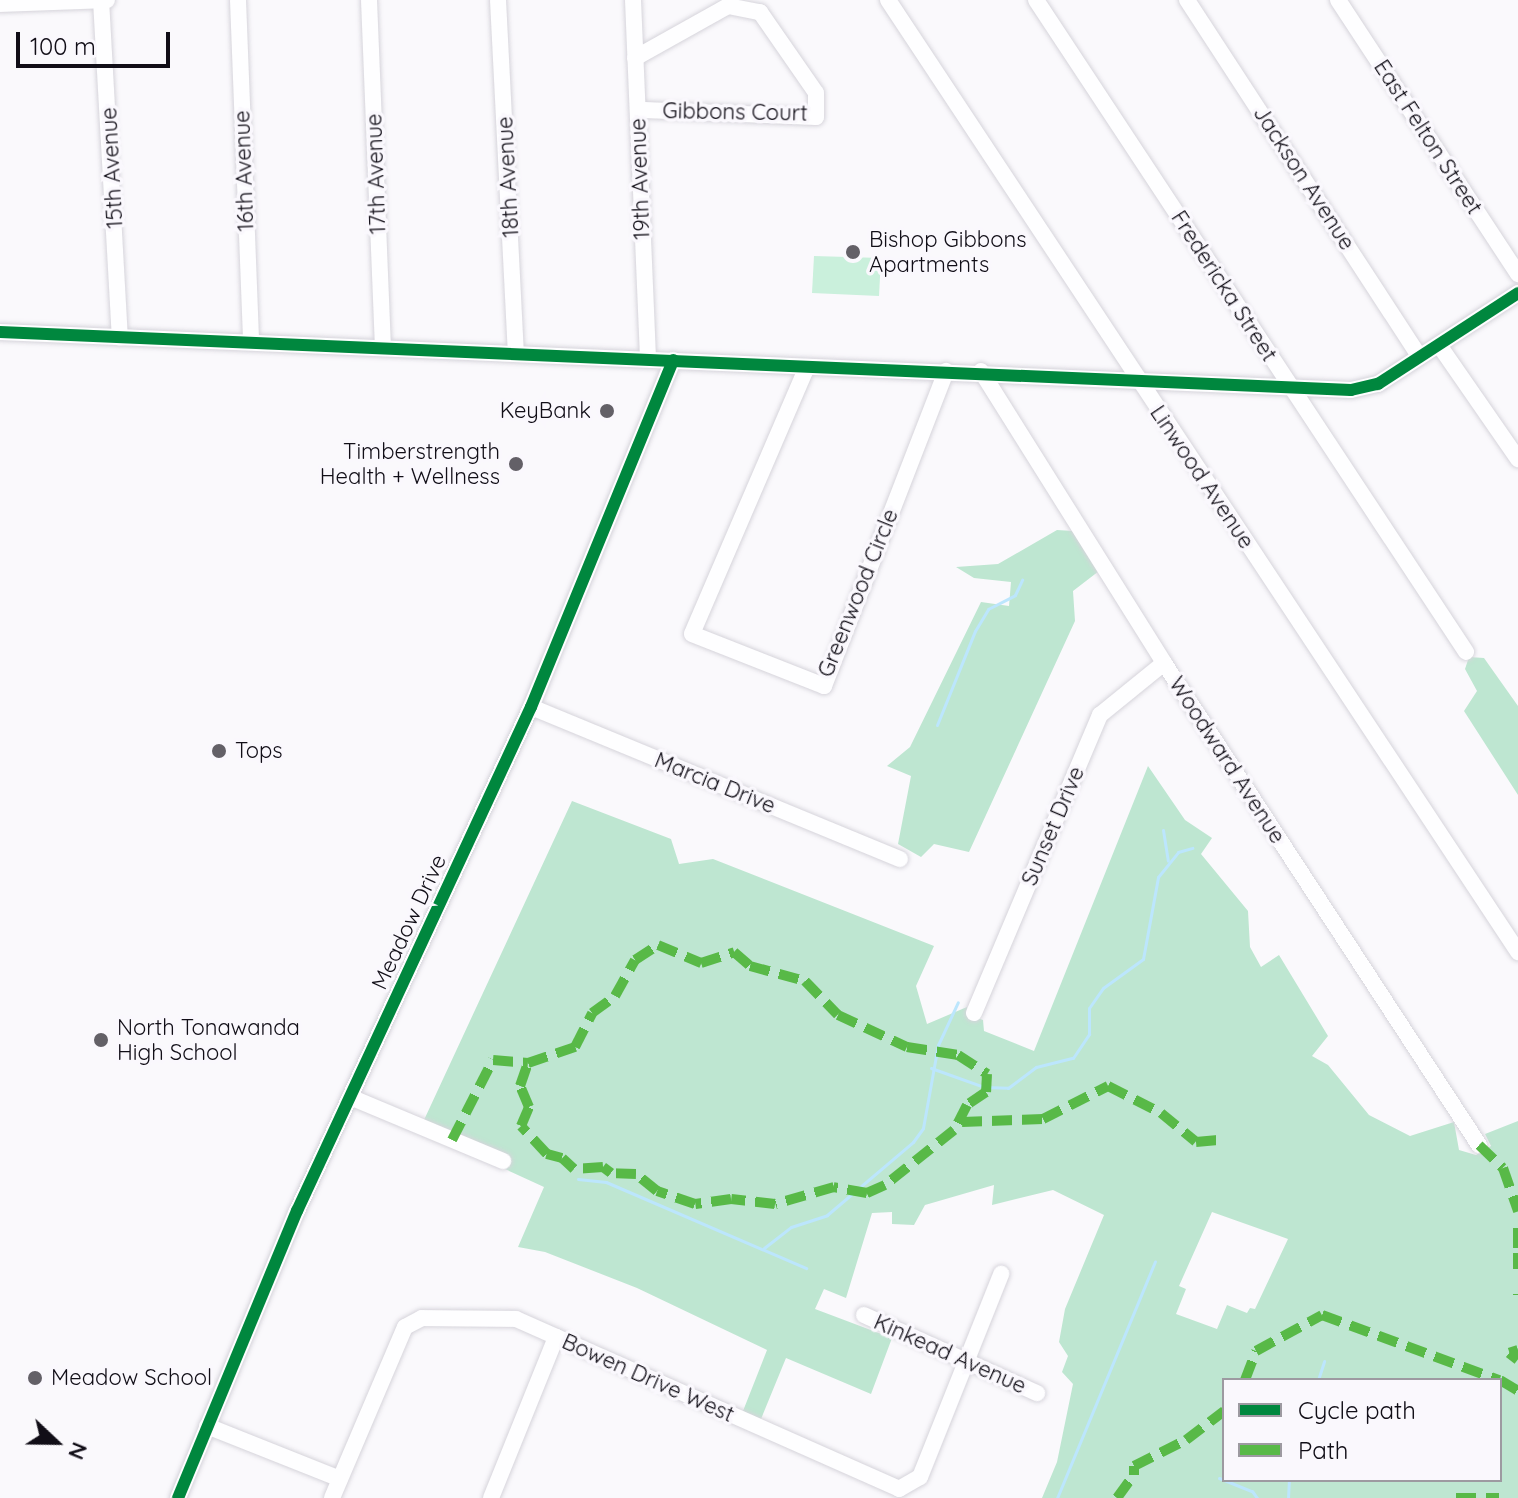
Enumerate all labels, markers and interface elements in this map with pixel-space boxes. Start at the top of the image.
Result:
scale bar [20,16,174,66]
text: 100 m [30,31,96,61]
street label: East Felton Street [1368,55,1488,219]
street label: Gibbons Court [662,98,808,126]
street label: Jackson Avenue [1248,101,1360,255]
street label: 15th Avenue [96,107,128,229]
street label: 16th Avenue [229,110,259,232]
street label: 17th Avenue [361,113,391,235]
street label: 18th Avenue [492,116,524,238]
street label: 19th Avenue [625,118,655,240]
street label: Fredericka Street [1166,206,1282,366]
place label: Bishop Gibbons Apartments [869,226,1026,278]
marker: Bishop Gibbons Apartments [844,243,862,261]
place label: KeyBank [500,398,591,424]
street label: Linwood Avenue [1144,400,1260,554]
marker: KeyBank [598,402,616,420]
place label: Timberstrength Health + Wellness [320,438,500,490]
marker: Timberstrength Health + Wellness [507,455,525,473]
street label: Greenwood Circle [812,505,904,681]
street label: Woodward Avenue [1163,672,1291,848]
place label: Tops [235,738,283,764]
marker: Tops [210,742,228,760]
street label: Marcia Drive [651,747,779,819]
street label: Sunset Drive [1016,762,1090,890]
street label: Meadow Drive [366,850,452,994]
place label: North Tonawanda High School [117,1014,300,1066]
marker: North Tonawanda High School [92,1031,110,1049]
street label: Kinkead Avenue [870,1309,1030,1399]
street label: Bowen Drive West [558,1328,738,1428]
place label: Meadow School [51,1365,212,1391]
marker: Meadow School [26,1369,44,1387]
legend [1222,1378,1502,1482]
text: Cycle path [1298,1395,1416,1425]
north arrow [16,1402,96,1482]
text: Path [1298,1435,1349,1465]
text: N [62,1438,94,1464]

